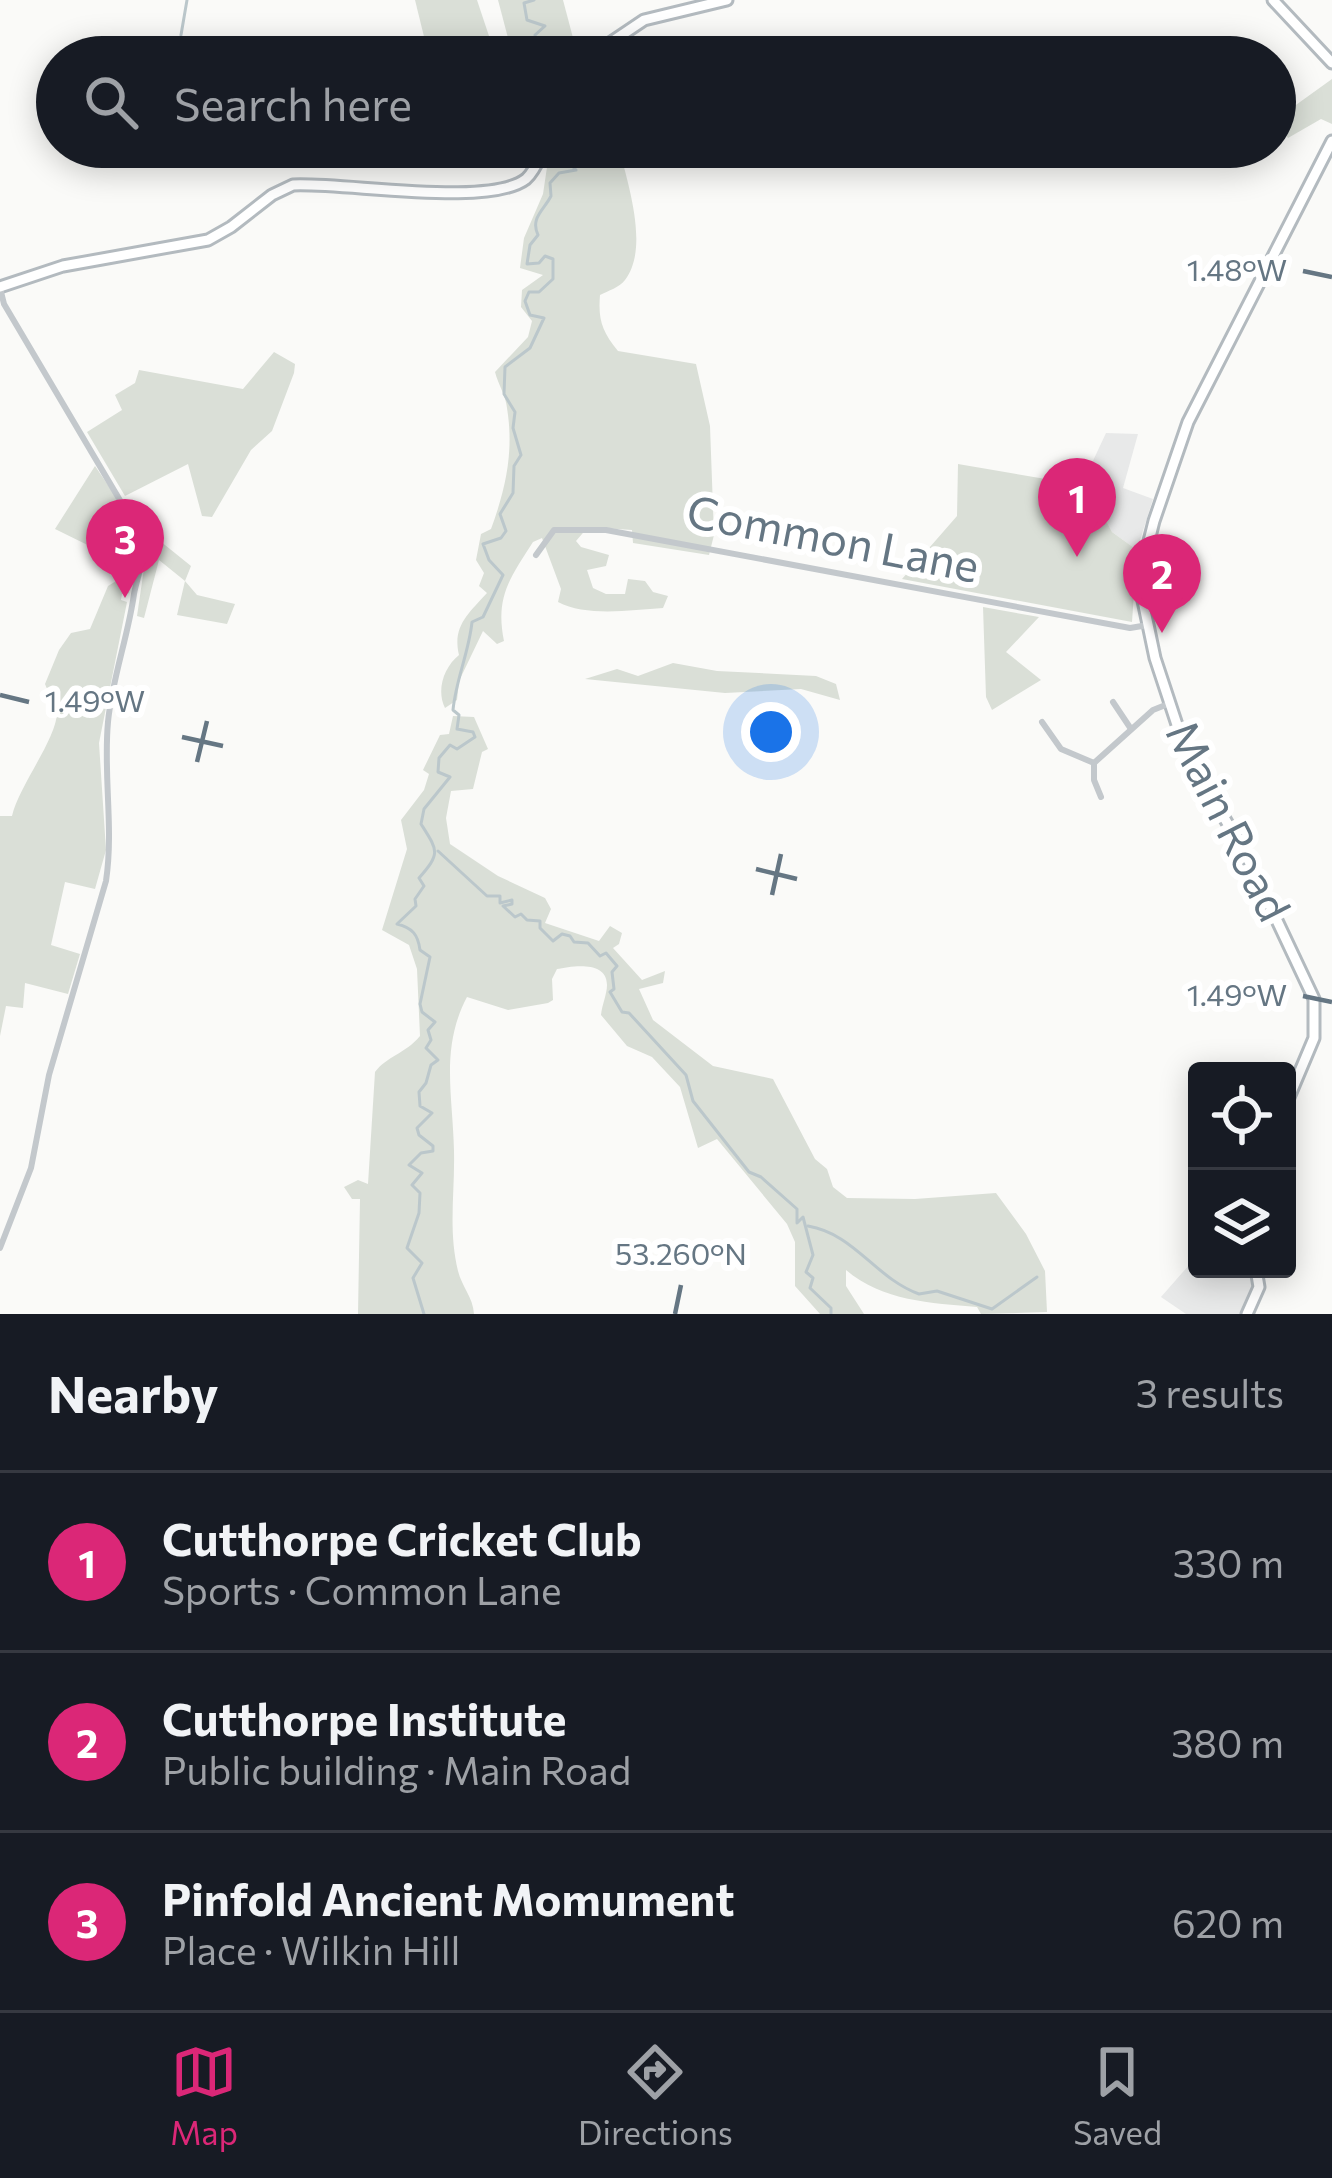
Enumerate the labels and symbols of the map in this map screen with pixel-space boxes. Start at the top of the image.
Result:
text: 1.48°W [1187,250,1287,287]
pin: 1 [1038,458,1116,557]
street label: Common Lane [683,481,984,592]
pin: 3 [86,499,164,598]
pin: 2 [1123,534,1201,633]
text: 1.49°W [45,681,145,718]
your location [741,702,801,762]
street label: Main Road [1156,711,1304,929]
text: 1.49°W [1187,975,1287,1012]
text: 53.260°N [615,1234,747,1271]

